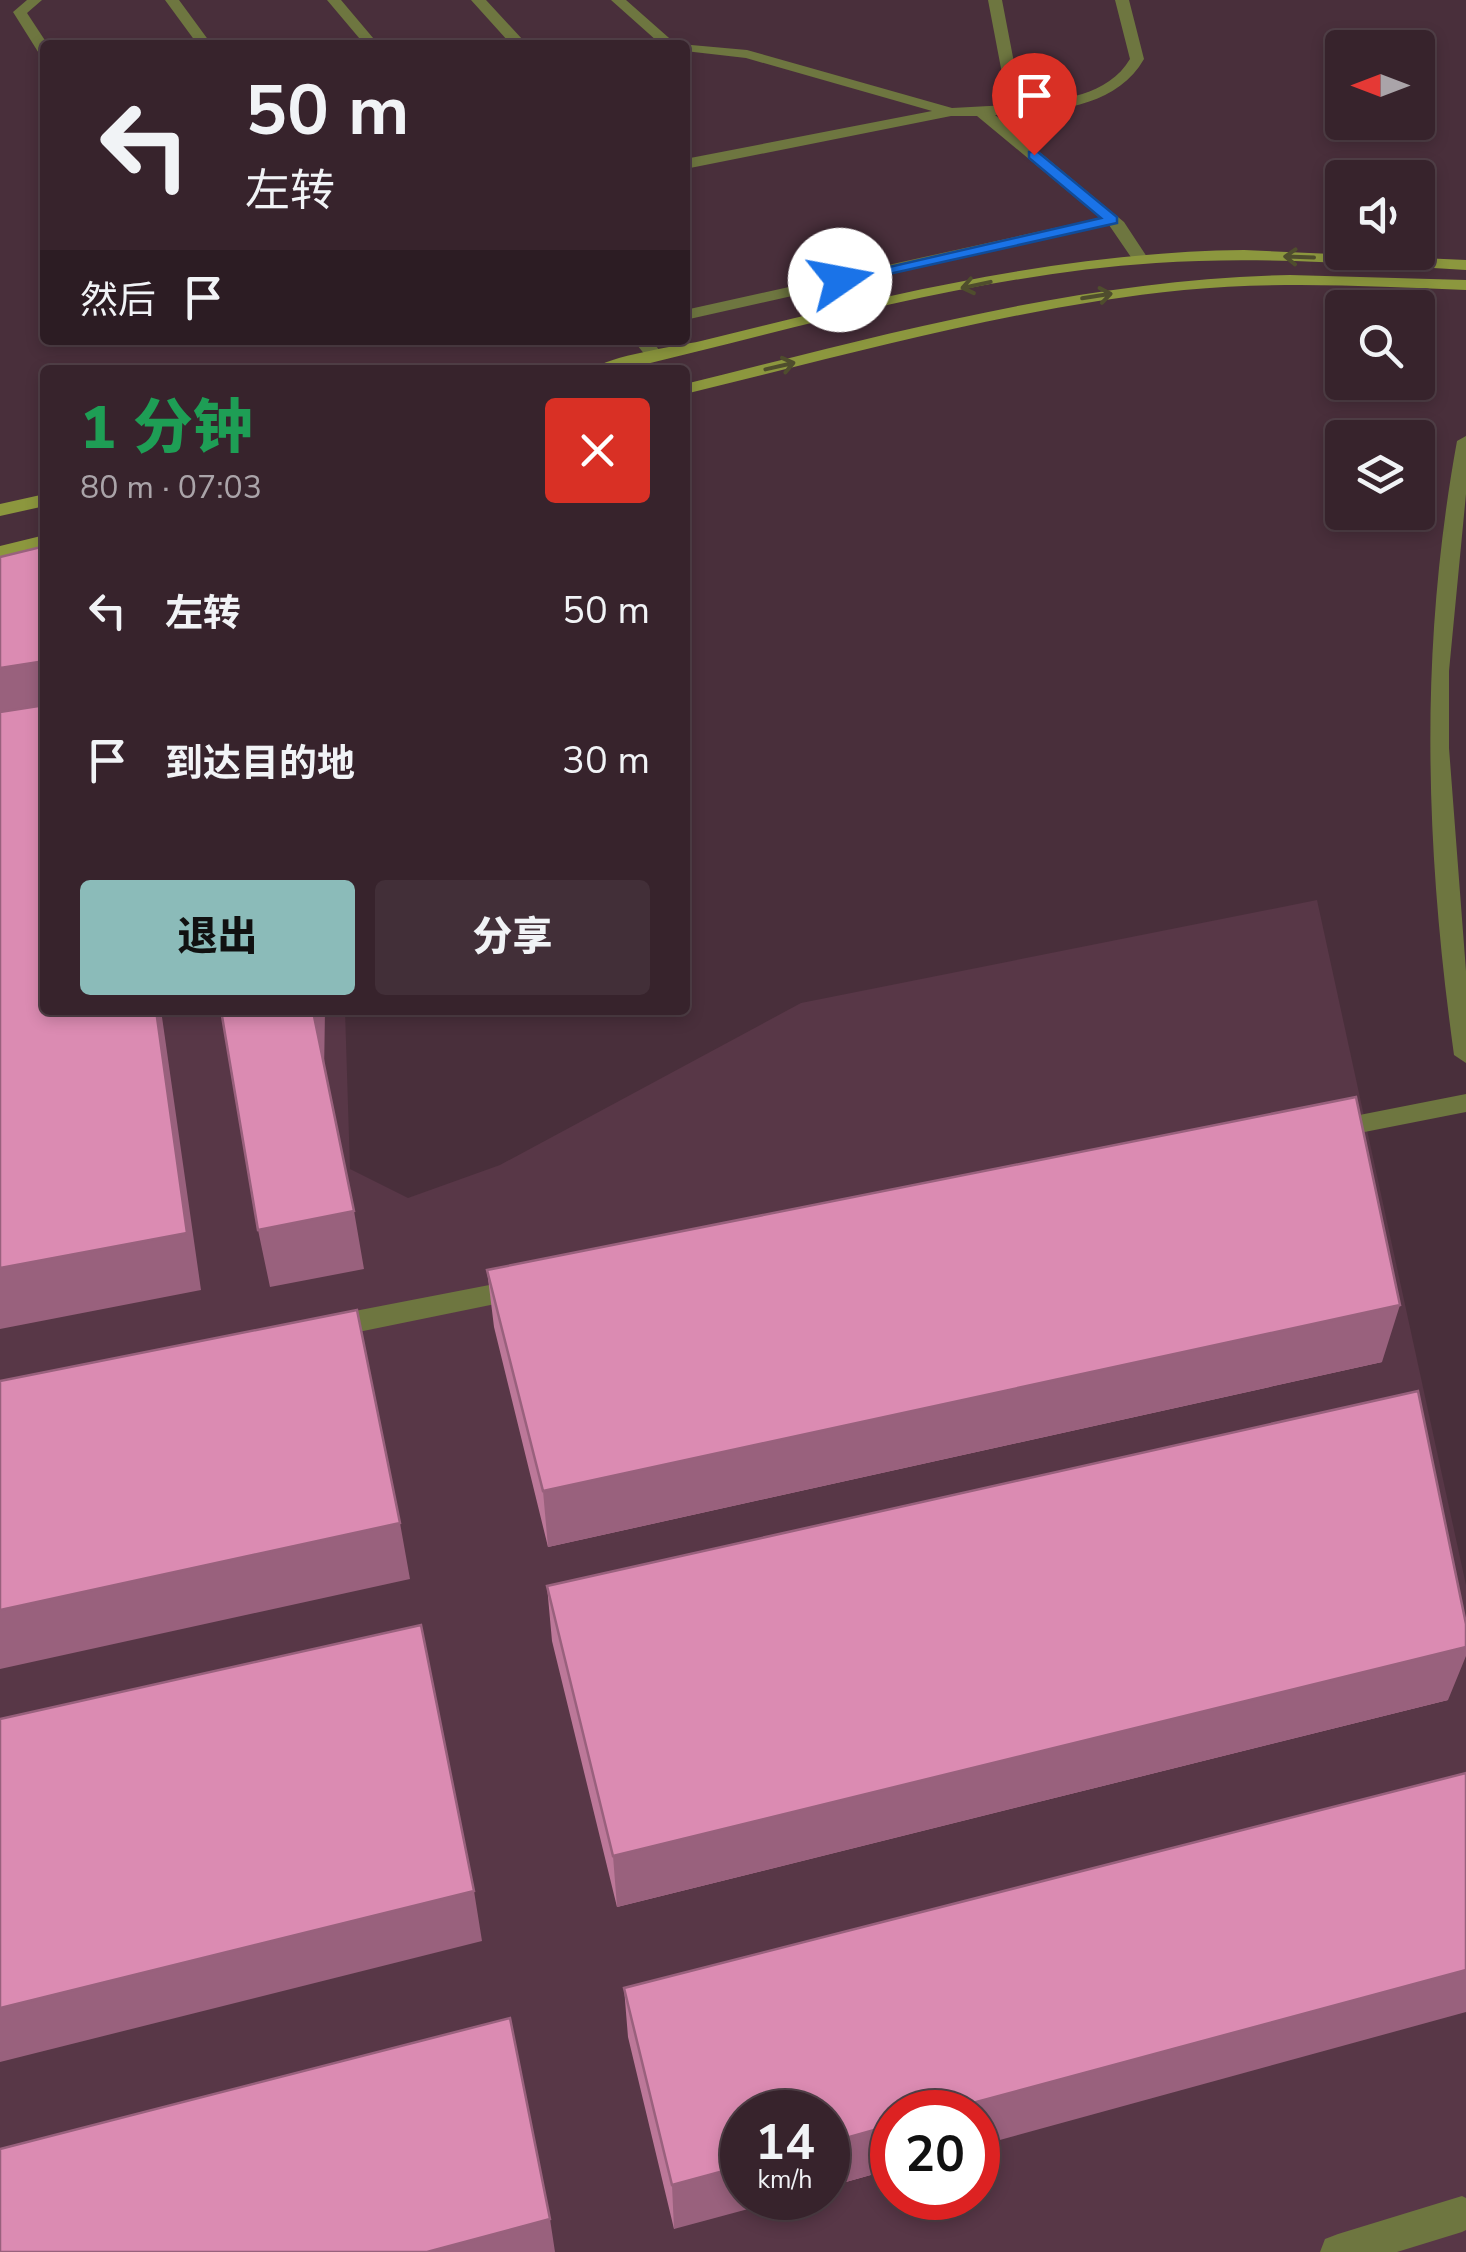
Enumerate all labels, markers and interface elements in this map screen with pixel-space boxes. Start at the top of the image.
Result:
north arrow [1325,30,1435,140]
map controls [1325,30,1435,530]
pin [992,53,1077,156]
text: 50 m [245,63,409,159]
icon: arrive [1007,68,1062,123]
icon: left [80,80,210,210]
button: sound [1325,160,1435,270]
text: 左转 [245,161,335,222]
position arrow [788,228,892,332]
one-way arrow [1283,247,1315,266]
icon: arrive [176,270,231,325]
text: 然后 [80,275,156,326]
one-way arrow [961,276,993,295]
one-way arrow [1081,287,1113,305]
button: search [1325,290,1435,400]
one-way arrow [763,356,795,374]
text: 1 分钟 [80,387,253,469]
button: close [545,398,650,503]
button: layers [1325,420,1435,530]
text: 80 m · 07:03 [80,466,262,509]
icon: left [80,583,135,638]
text: 50 m [562,585,650,636]
text: 左转 [165,588,241,639]
icon: arrive [80,733,135,788]
text: 30 m [562,735,650,786]
text: 到达目的地 [165,738,355,789]
button: 退出 [80,880,355,995]
button: 分享 [375,880,650,995]
speed limit sign: 20 [870,2090,1000,2220]
text: 14 [755,2108,815,2177]
text: km/h [757,2163,813,2197]

